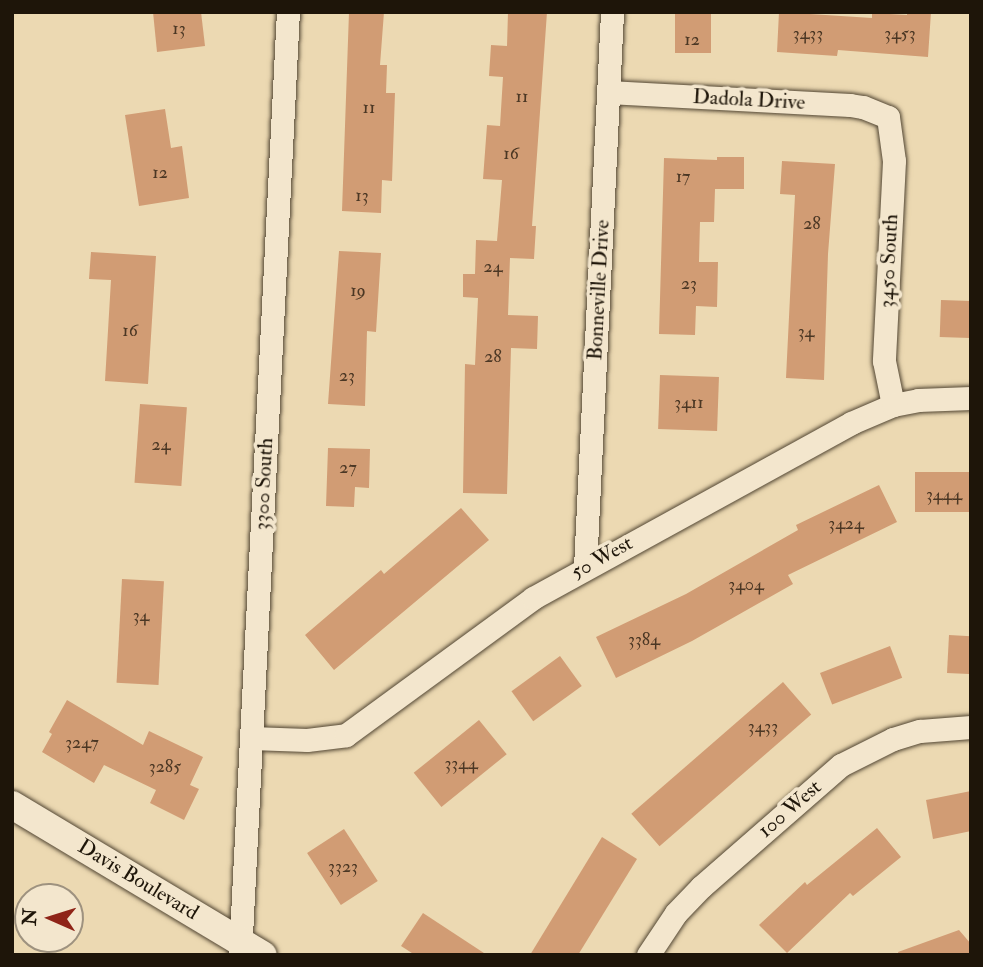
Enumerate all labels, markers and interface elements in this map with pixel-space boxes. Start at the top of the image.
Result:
house number: 13 [172,18,186,40]
house number: 3433 [793,23,823,45]
house number: 3453 [884,23,916,45]
house number: 12 [684,29,700,51]
street label: Dadola Drive [692,84,806,116]
house number: 11 [516,86,528,108]
house number: 11 [363,97,375,119]
house number: 16 [503,143,519,165]
house number: 12 [152,162,168,184]
house number: 17 [676,166,690,188]
house number: 13 [355,185,369,207]
house number: 28 [803,213,821,235]
street label: 3450 South [874,213,904,309]
street label: Bonneville Drive [583,219,615,361]
house number: 24 [484,256,502,278]
house number: 23 [681,273,697,295]
house number: 19 [350,280,366,302]
house number: 16 [122,320,138,342]
house number: 34 [798,321,814,343]
house number: 28 [484,346,502,368]
house number: 23 [339,365,355,387]
house number: 3411 [674,392,704,414]
house number: 24 [152,434,170,456]
street label: 3300 South [249,437,279,531]
house number: 27 [339,457,357,479]
house number: 3444 [926,484,962,506]
house number: 3424 [828,513,864,535]
street label: 50 West [567,531,637,585]
house number: 3404 [728,574,764,596]
house number: 34 [133,605,149,627]
house number: 3384 [628,629,660,651]
house number: 3433 [748,716,778,738]
house number: 3247 [65,732,99,754]
house number: 3344 [444,753,478,775]
house number: 3285 [149,756,181,778]
street label: 100 West [753,775,827,843]
street label: Davis Boulevard [73,834,203,926]
house number: 3323 [328,856,358,878]
north arrow [14,883,84,953]
text: N [18,908,42,926]

